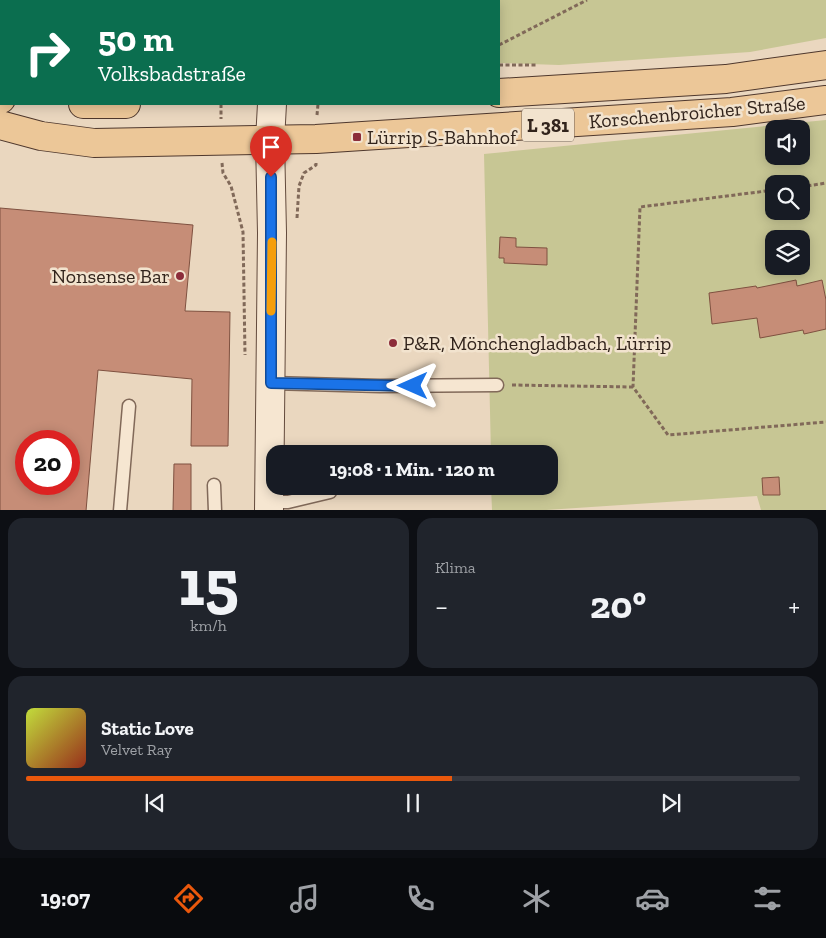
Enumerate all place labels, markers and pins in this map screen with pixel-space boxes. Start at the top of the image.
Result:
place label: Lürrip S-Bahnhof [367,125,518,149]
pin [250,126,292,177]
marker: Lürrip S-Bahnhof [351,131,363,143]
place label: Nonsense Bar [52,264,170,288]
marker: Nonsense Bar [174,270,186,282]
place label: P&R, Mönchengladbach, Lürrip [403,331,671,355]
marker: P&R, Mönchengladbach, Lürrip [387,337,399,349]

